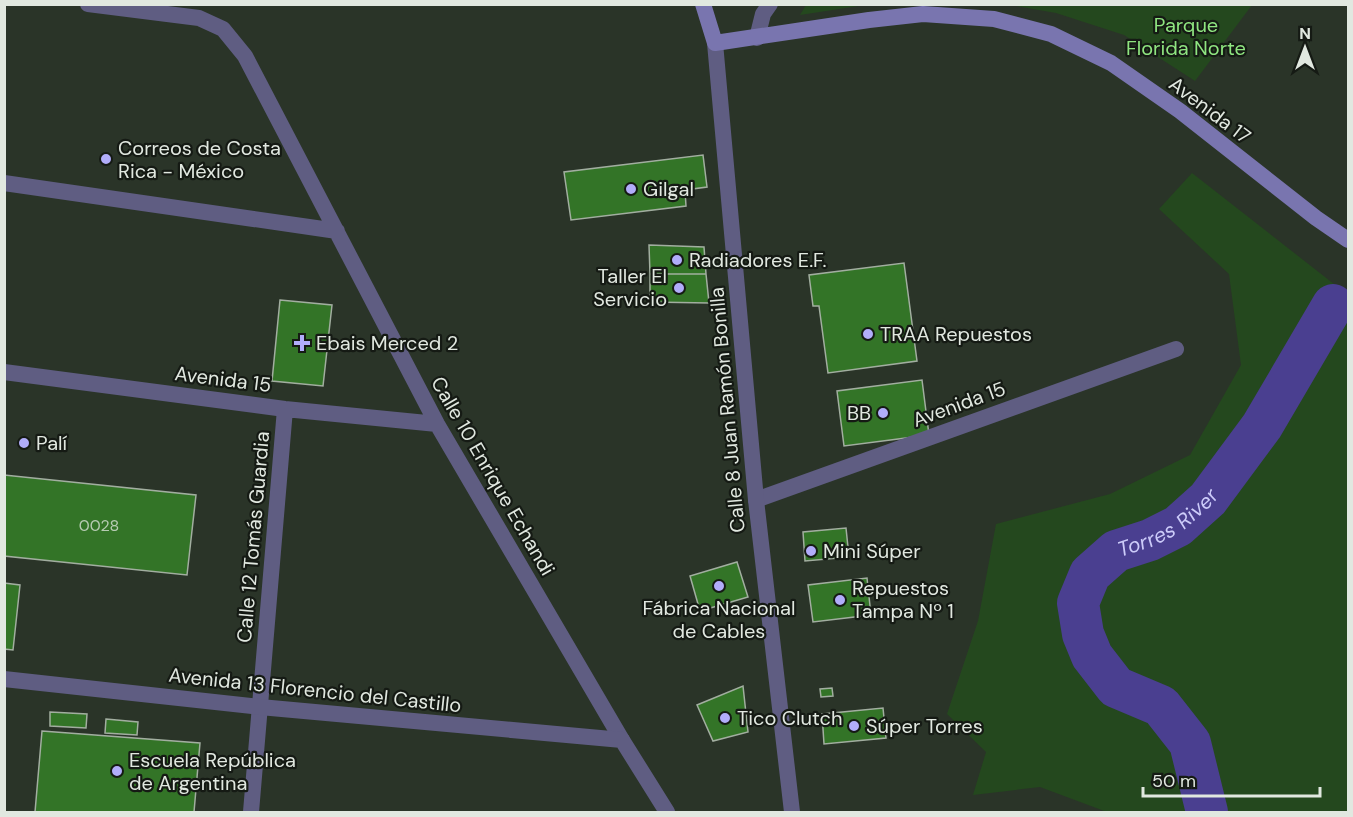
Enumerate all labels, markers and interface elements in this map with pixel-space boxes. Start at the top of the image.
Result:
park label: Parque Florida Norte [1126,12,1246,61]
north arrow [1275,18,1335,78]
text: N [1299,23,1311,44]
street label: Avenida 17 [1164,71,1256,149]
place label: Correos de Costa Rica - México [118,135,281,184]
marker: Correos de Costa Rica - México [99,152,113,166]
place label: Gilgal [643,176,694,202]
marker: Gilgal [624,182,638,196]
place label: Radiadores E.F. [689,247,827,273]
marker: Radiadores E.F. [670,253,684,267]
place label: Taller El Servicio [593,263,667,312]
marker: Taller El Servicio [672,281,686,295]
street label: Calle 8 Juan Ramón Bonilla [703,286,751,534]
place label: TRAA Repuestos [880,321,1032,347]
marker: TRAA Repuestos [861,327,875,341]
place label: Ebais Merced 2 [316,330,458,356]
marker: Ebais Merced 2 [293,334,311,352]
street label: Avenida 15 [173,360,273,398]
street label: Calle 10 Enrique Echandi [425,372,561,580]
street label: Avenida 15 [909,375,1009,433]
place label: BB [847,400,871,426]
marker: BB [876,406,890,420]
place label: Palí [36,430,67,456]
street label: Calle 12 Tomás Guardia [231,430,275,644]
marker: Palí [17,436,31,450]
water label: Torres River [1114,482,1226,564]
house number: 0028 [79,515,119,536]
place label: Mini Súper [823,538,921,564]
marker: Mini Súper [804,544,818,558]
place label: Repuestos Tampa Nº 1 [852,575,954,624]
marker: Fábrica Nacional de Cables [712,579,726,593]
marker: Repuestos Tampa Nº 1 [833,593,847,607]
place label: Fábrica Nacional de Cables [643,595,795,644]
street label: Avenida 13 Florencio del Castillo [167,662,463,718]
place label: Tico Clutch [737,705,842,731]
marker: Tico Clutch [718,711,732,725]
place label: Súper Torres [866,713,983,739]
marker: Súper Torres [847,719,861,733]
place label: Escuela República de Argentina [129,747,296,796]
scale bar [1143,760,1320,798]
marker: Escuela República de Argentina [110,764,124,778]
text: 50 m [1152,769,1196,793]

